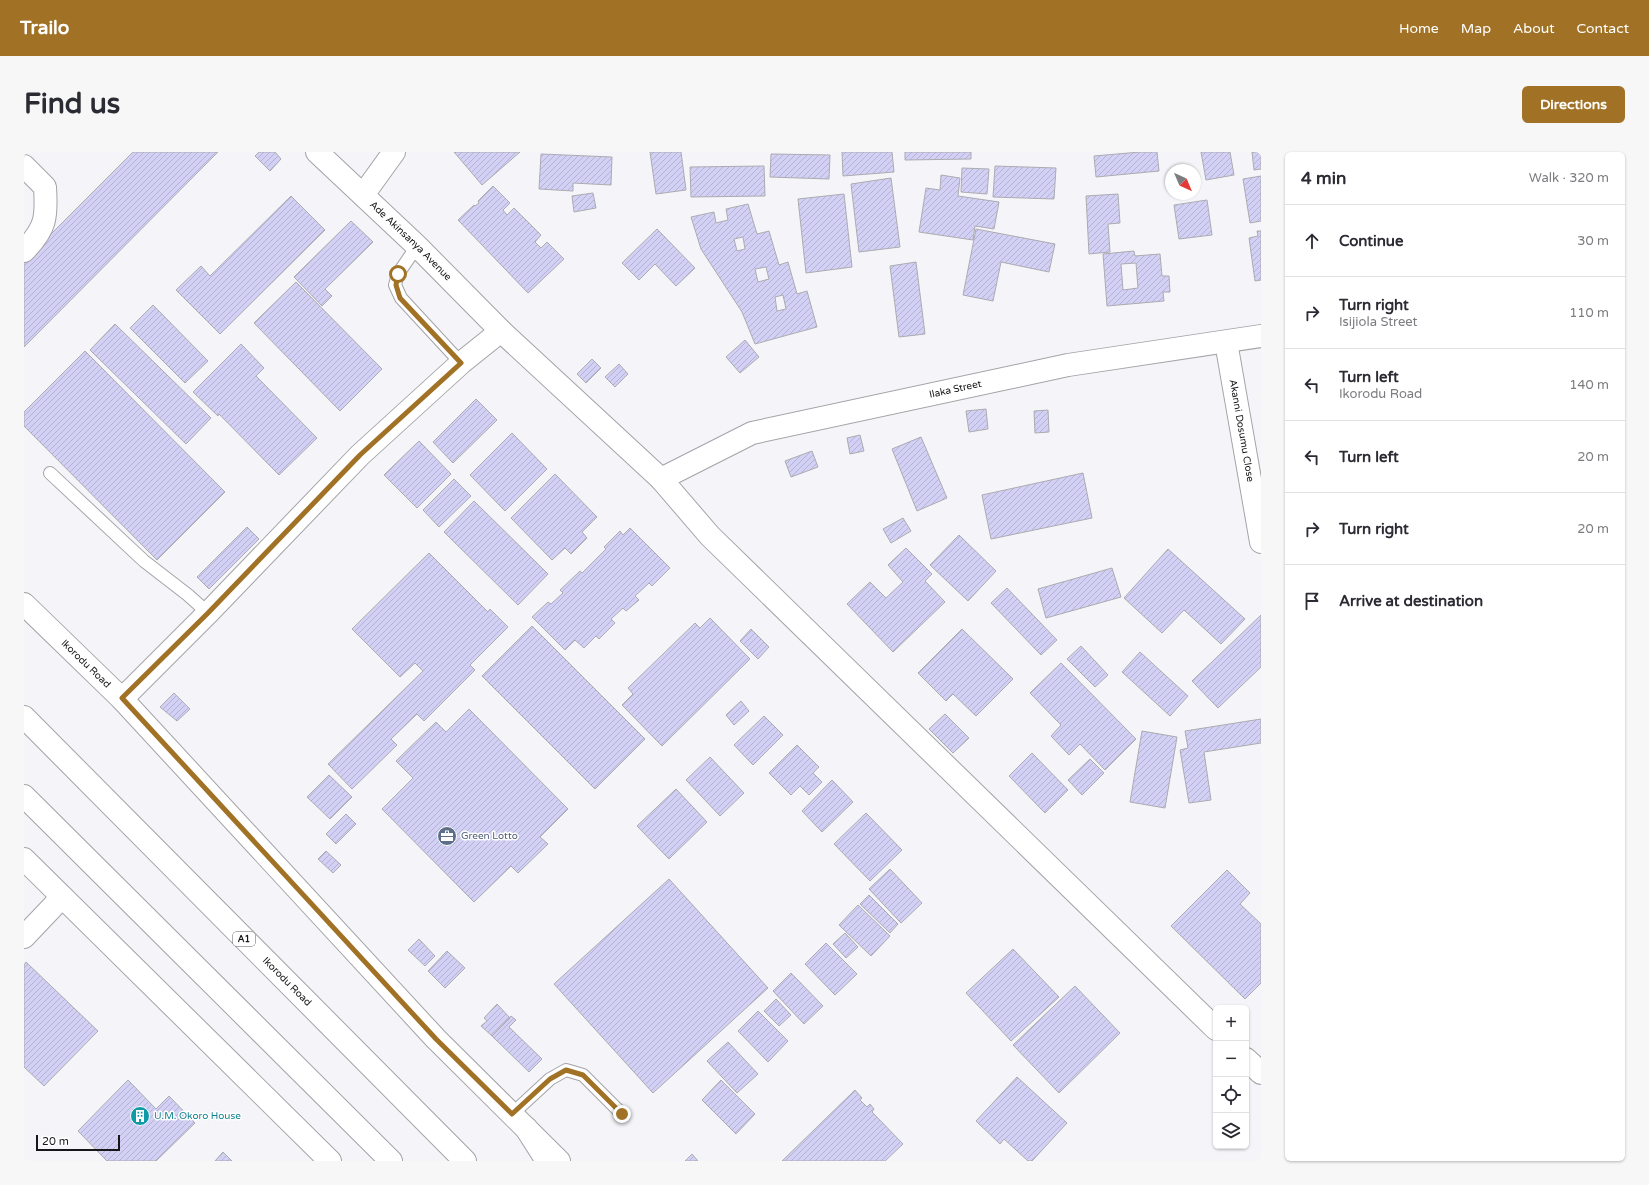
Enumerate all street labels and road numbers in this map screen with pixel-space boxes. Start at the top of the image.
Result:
street label: Ade Akinsanya Avenue [367,199,454,283]
street label: Ilaka Street [928,378,983,401]
street label: Akanni Dosumu Close [1227,378,1256,483]
street label: Ikorodu Road [59,637,113,690]
road number: A1 [233,932,255,946]
street label: Ikorodu Road [260,955,314,1009]

